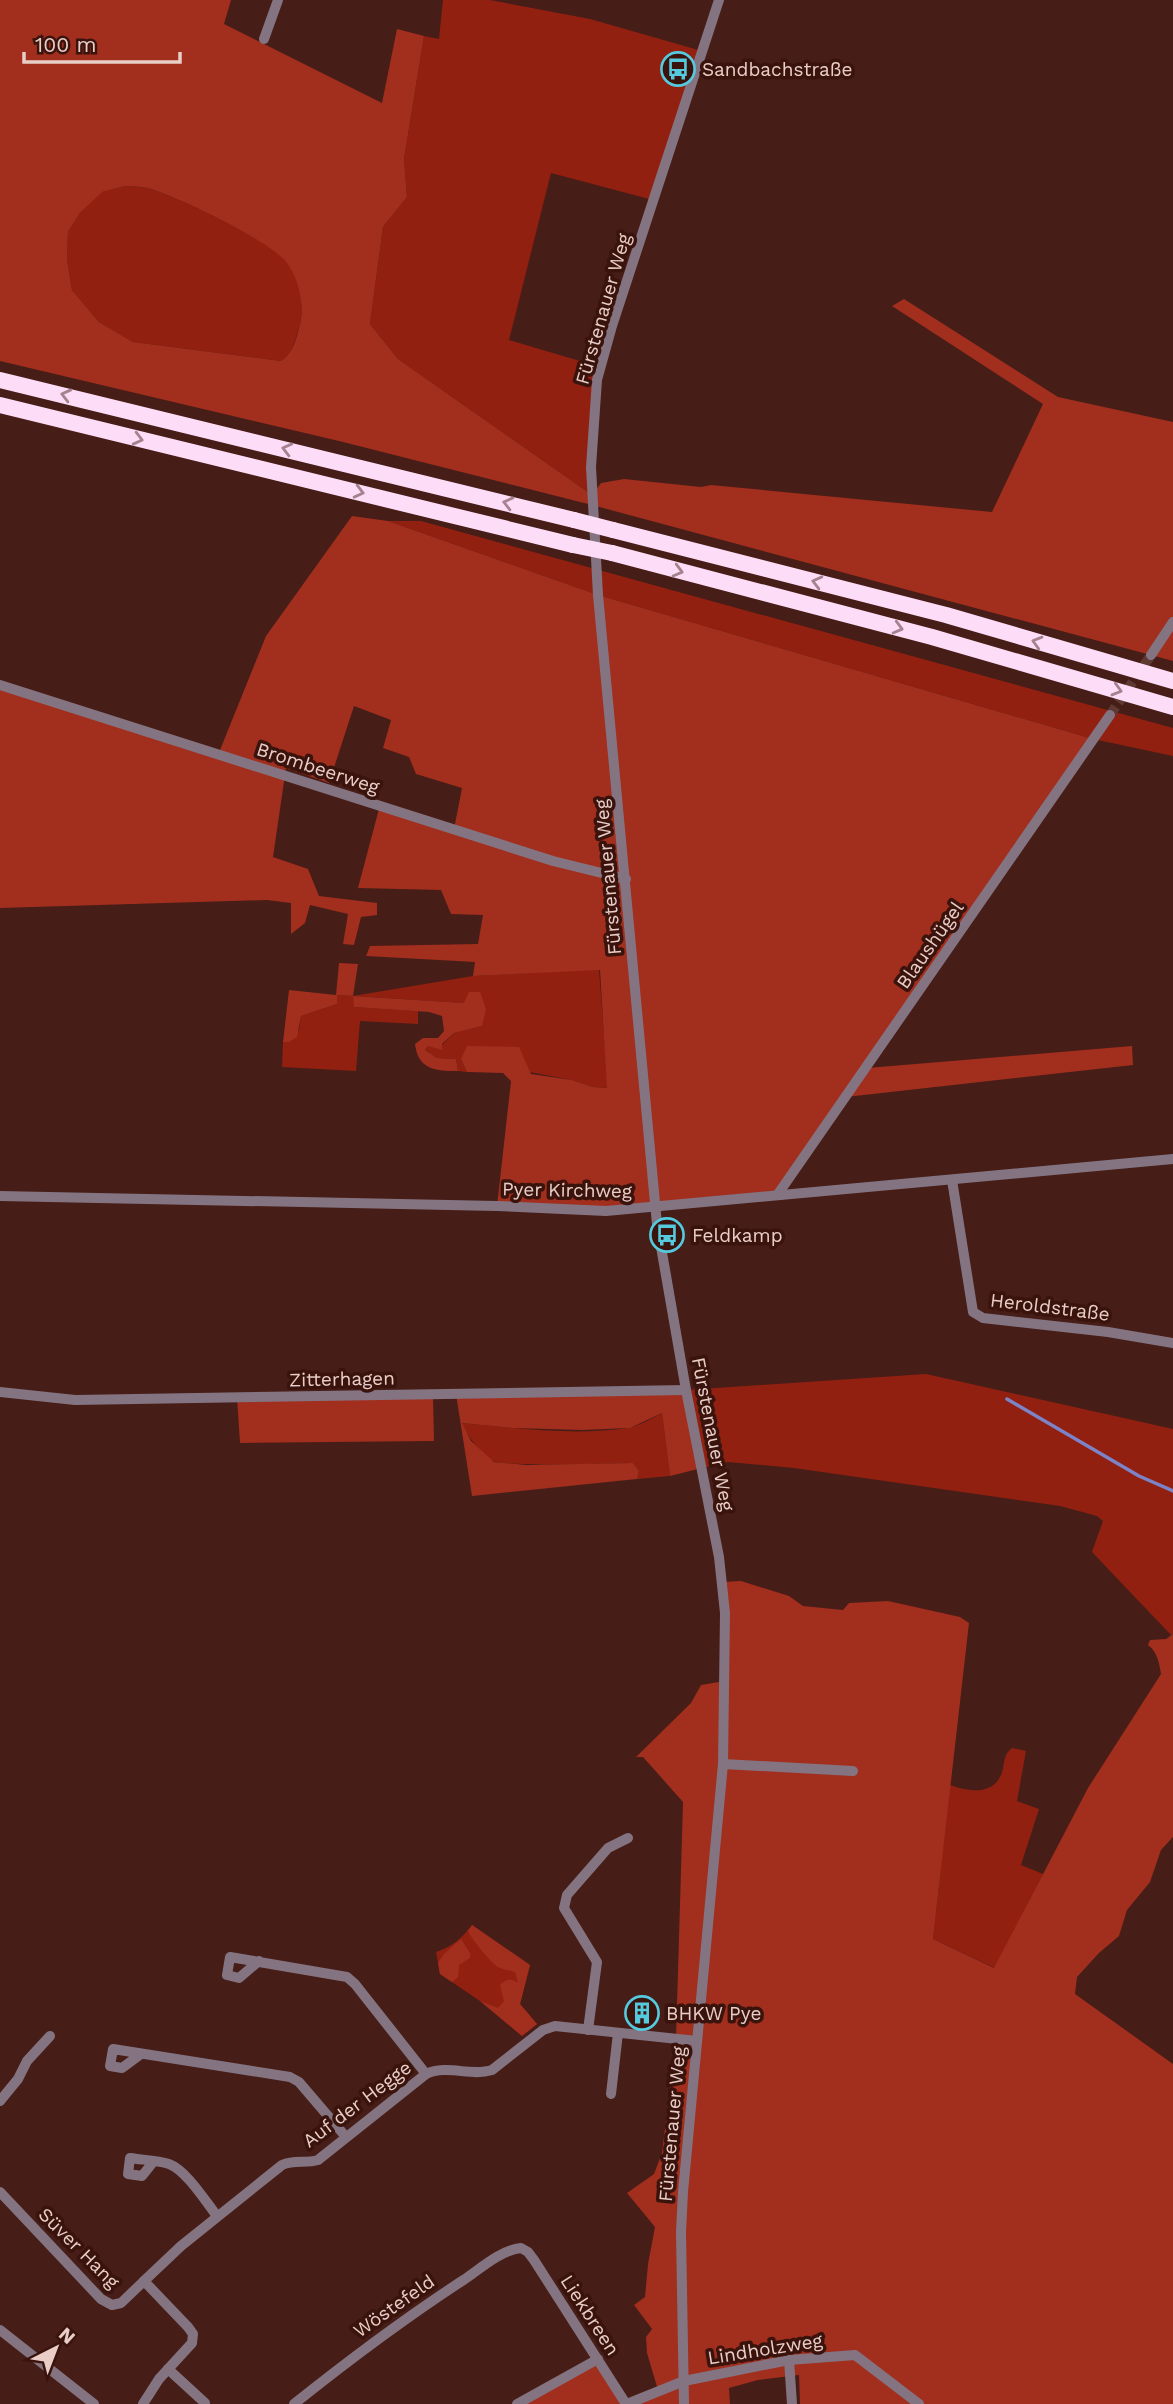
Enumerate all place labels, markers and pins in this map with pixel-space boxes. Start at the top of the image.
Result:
bus stop icon: Sandbachstraße [659,50,697,88]
place label: Sandbachstraße [702,58,852,81]
bus stop icon: Feldkamp [648,1216,686,1254]
place label: Feldkamp [692,1224,783,1247]
building icon: BHKW Pye [623,1994,661,2032]
place label: BHKW Pye [666,2002,761,2025]

